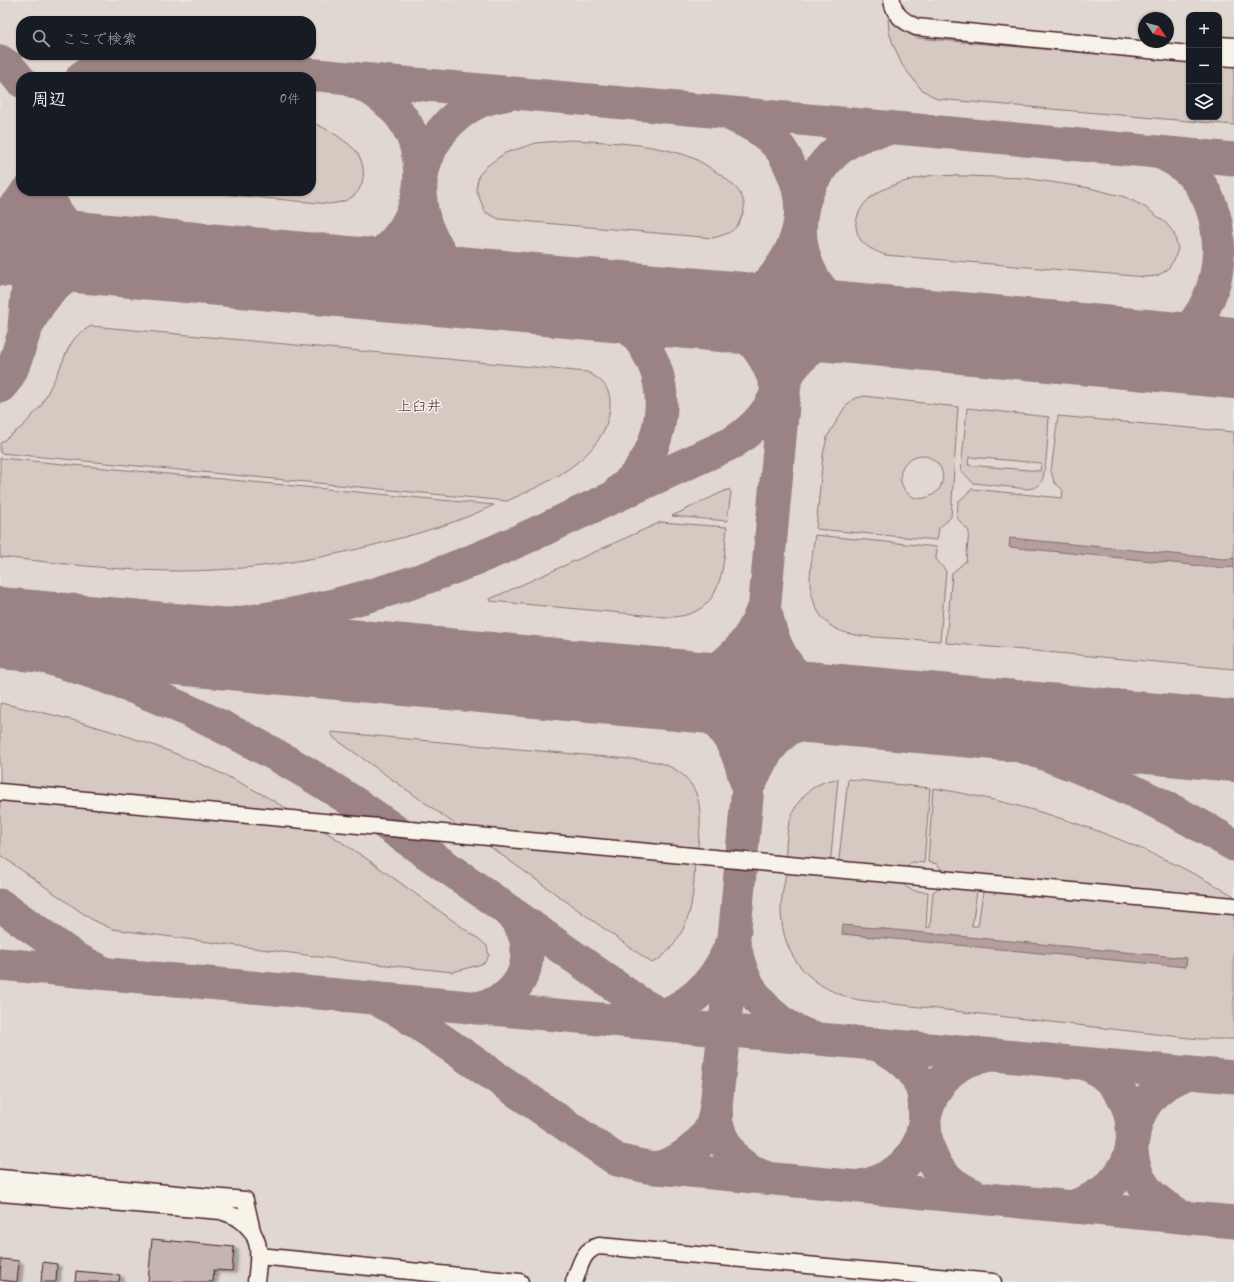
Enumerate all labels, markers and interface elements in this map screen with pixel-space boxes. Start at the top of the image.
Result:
north arrow [1138,12,1174,48]
map controls [1186,12,1222,120]
button: + [1186,12,1222,48]
search box [16,16,316,60]
icon: search [30,27,52,49]
text: ここで検索 [62,30,137,50]
button: − [1186,48,1222,84]
button: layers [1186,84,1222,120]
text: 周辺 [32,89,66,111]
text: 0件 [280,91,300,108]
district label: 上臼井 [396,397,442,417]

